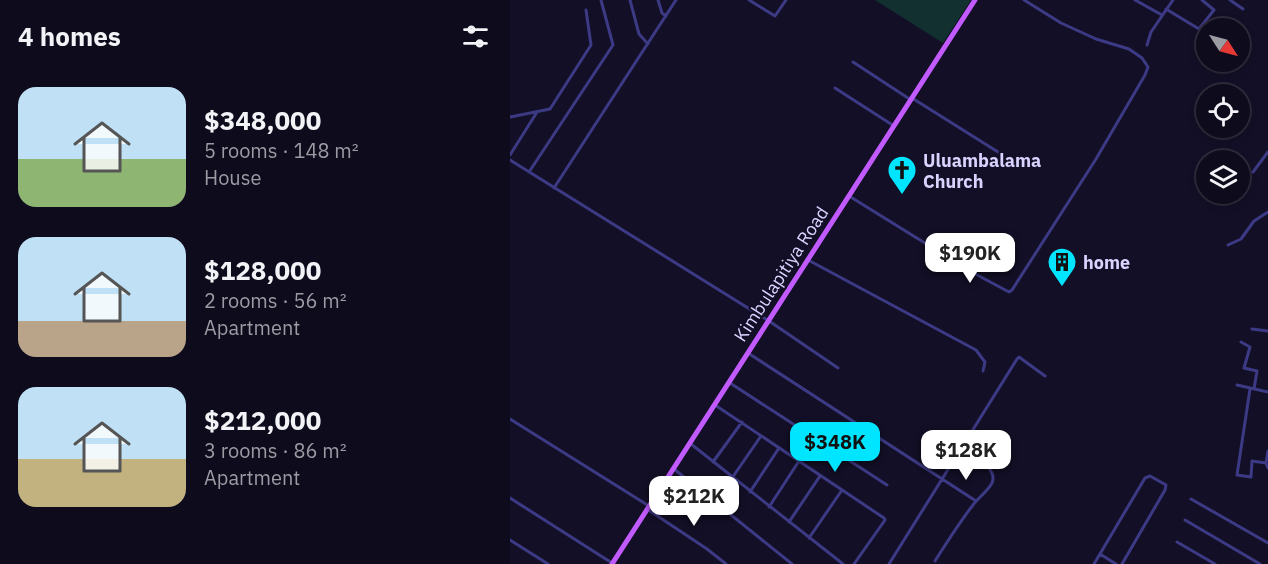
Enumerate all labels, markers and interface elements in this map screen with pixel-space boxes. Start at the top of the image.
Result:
north arrow [1196,18,1250,72]
map controls [1196,18,1250,204]
text: 4 homes [18,19,121,53]
icon: filters [459,20,492,53]
button: locate [1196,84,1250,138]
text: $348,000 [204,103,321,137]
icon: home [66,111,138,183]
text: 5 rooms · 148 m² [204,137,359,164]
place label: Uluambalama Church [923,149,1041,193]
button: layers [1196,150,1250,204]
church icon: Uluambalama Church [886,154,918,196]
text: House [204,164,261,191]
street label: Kimbulapitiya Road [729,202,833,346]
pin: $190K [928,233,1012,284]
text: $190K [939,239,1001,266]
building icon: home [1046,246,1078,288]
place label: home [1083,251,1130,274]
text: $128,000 [204,253,321,287]
icon: home [66,261,138,333]
text: 2 rooms · 56 m² [204,287,347,314]
text: Apartment [204,314,300,341]
text: $212,000 [204,403,321,437]
icon: home [66,411,138,483]
pin: $348K [793,422,877,473]
text: $348K [804,428,866,455]
pin: $128K [924,430,1008,481]
text: $128K [935,436,997,463]
text: 3 rooms · 86 m² [204,437,347,464]
text: Apartment [204,464,300,491]
pin: $212K [652,476,736,527]
text: $212K [663,482,725,509]

